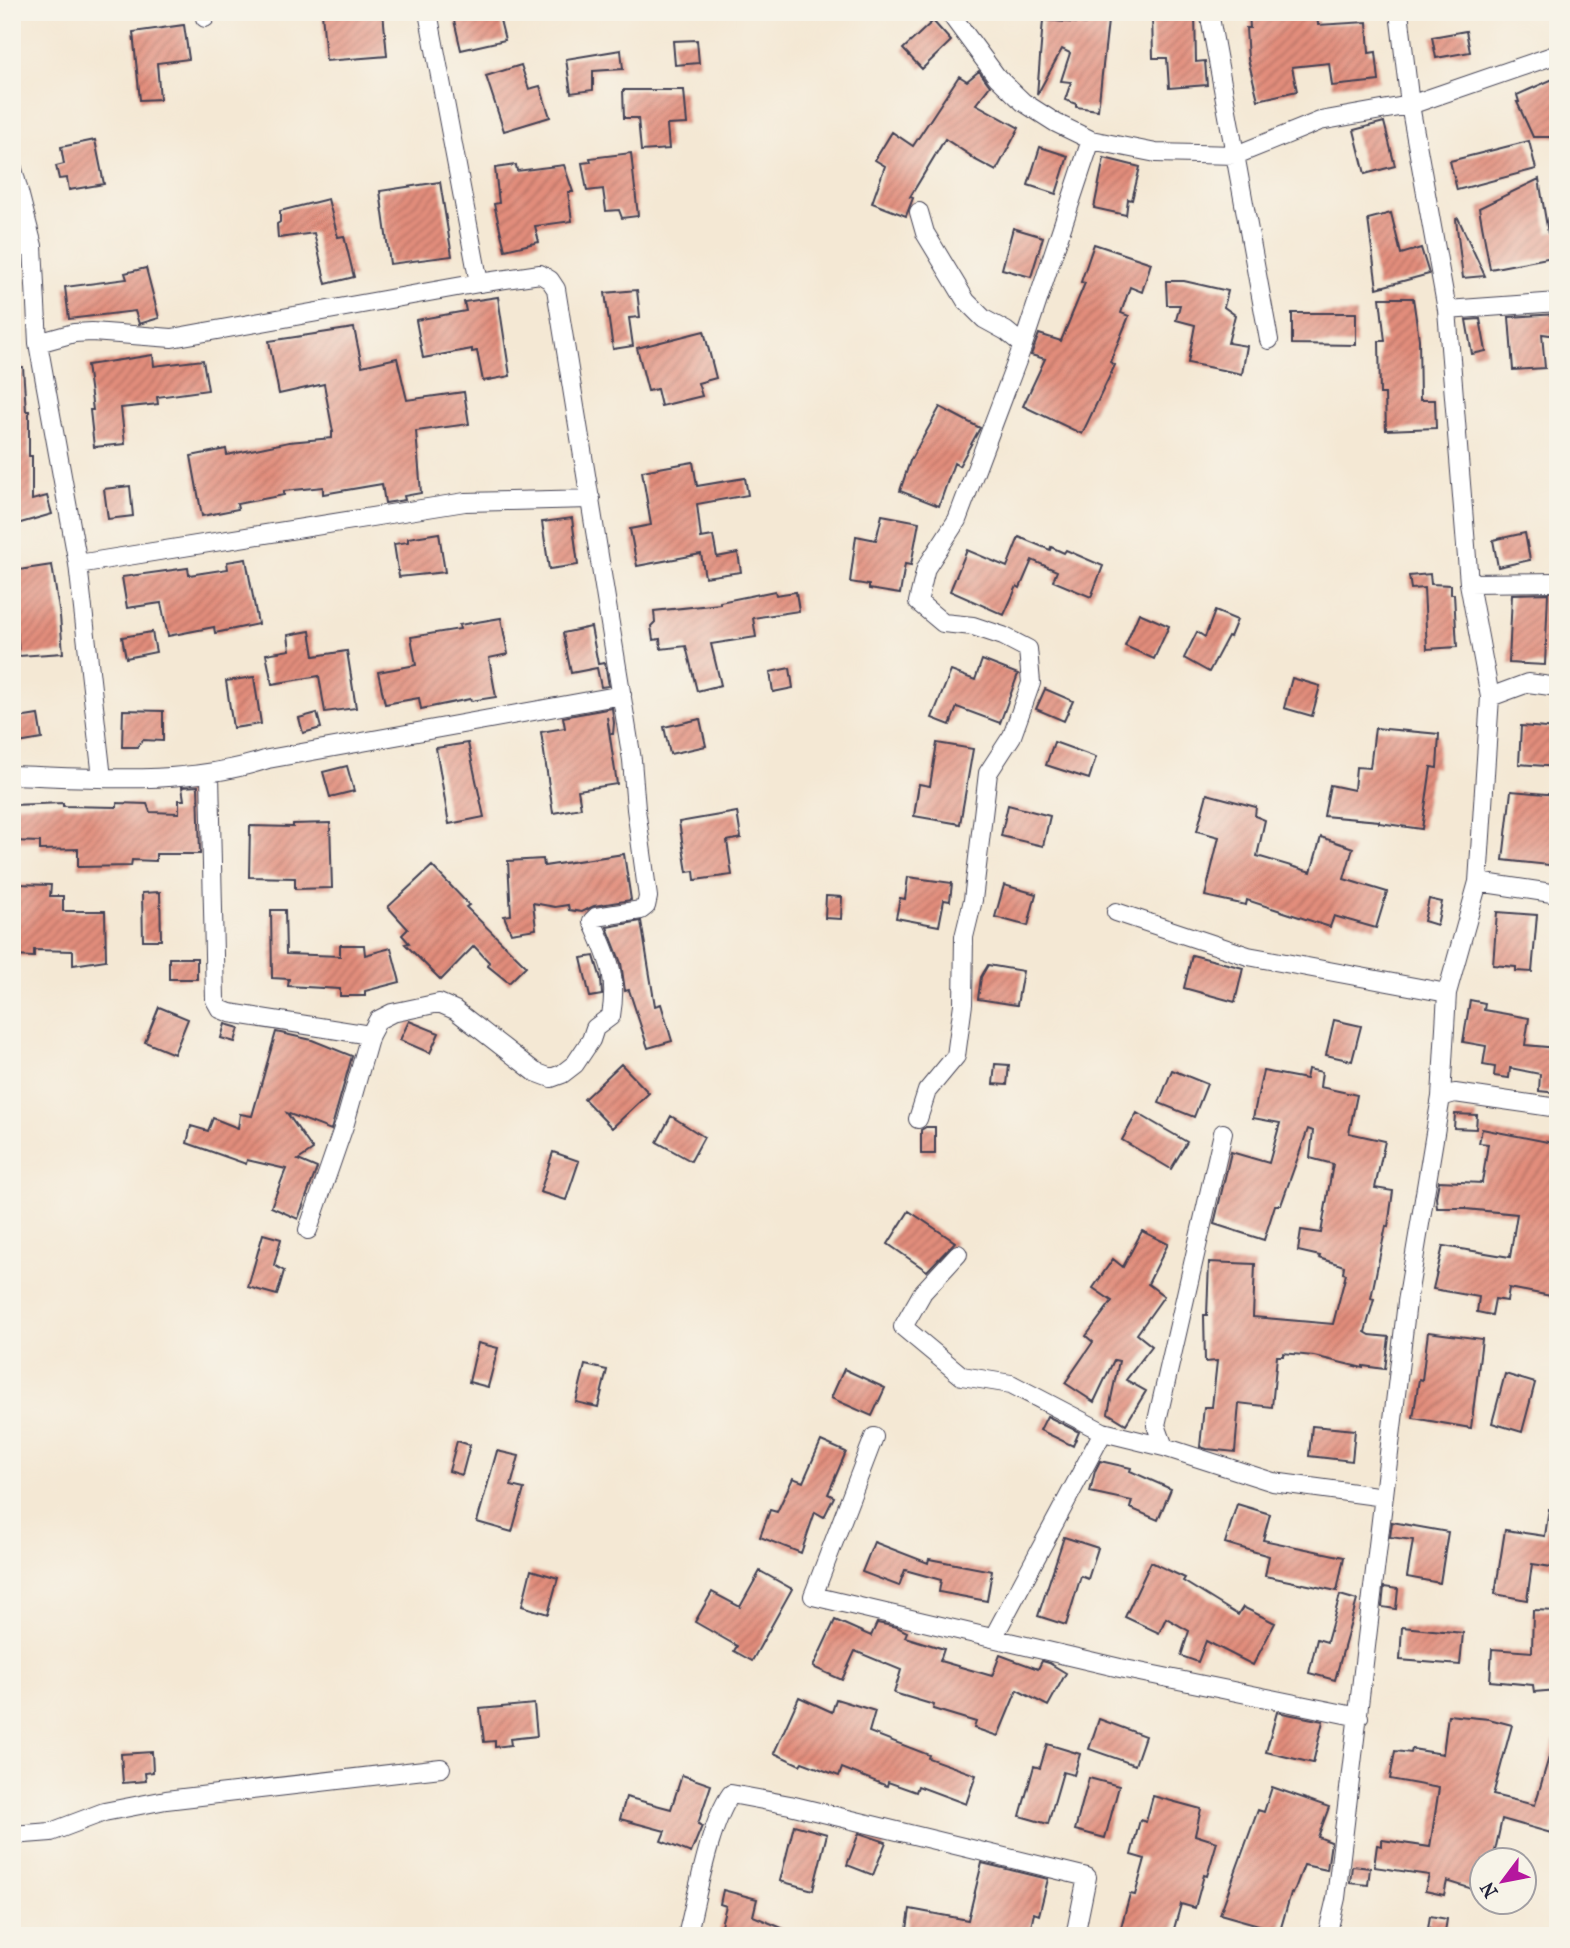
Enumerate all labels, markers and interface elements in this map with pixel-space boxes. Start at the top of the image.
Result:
north arrow [1468,1846,1538,1916]
text: N [1476,1877,1503,1901]

